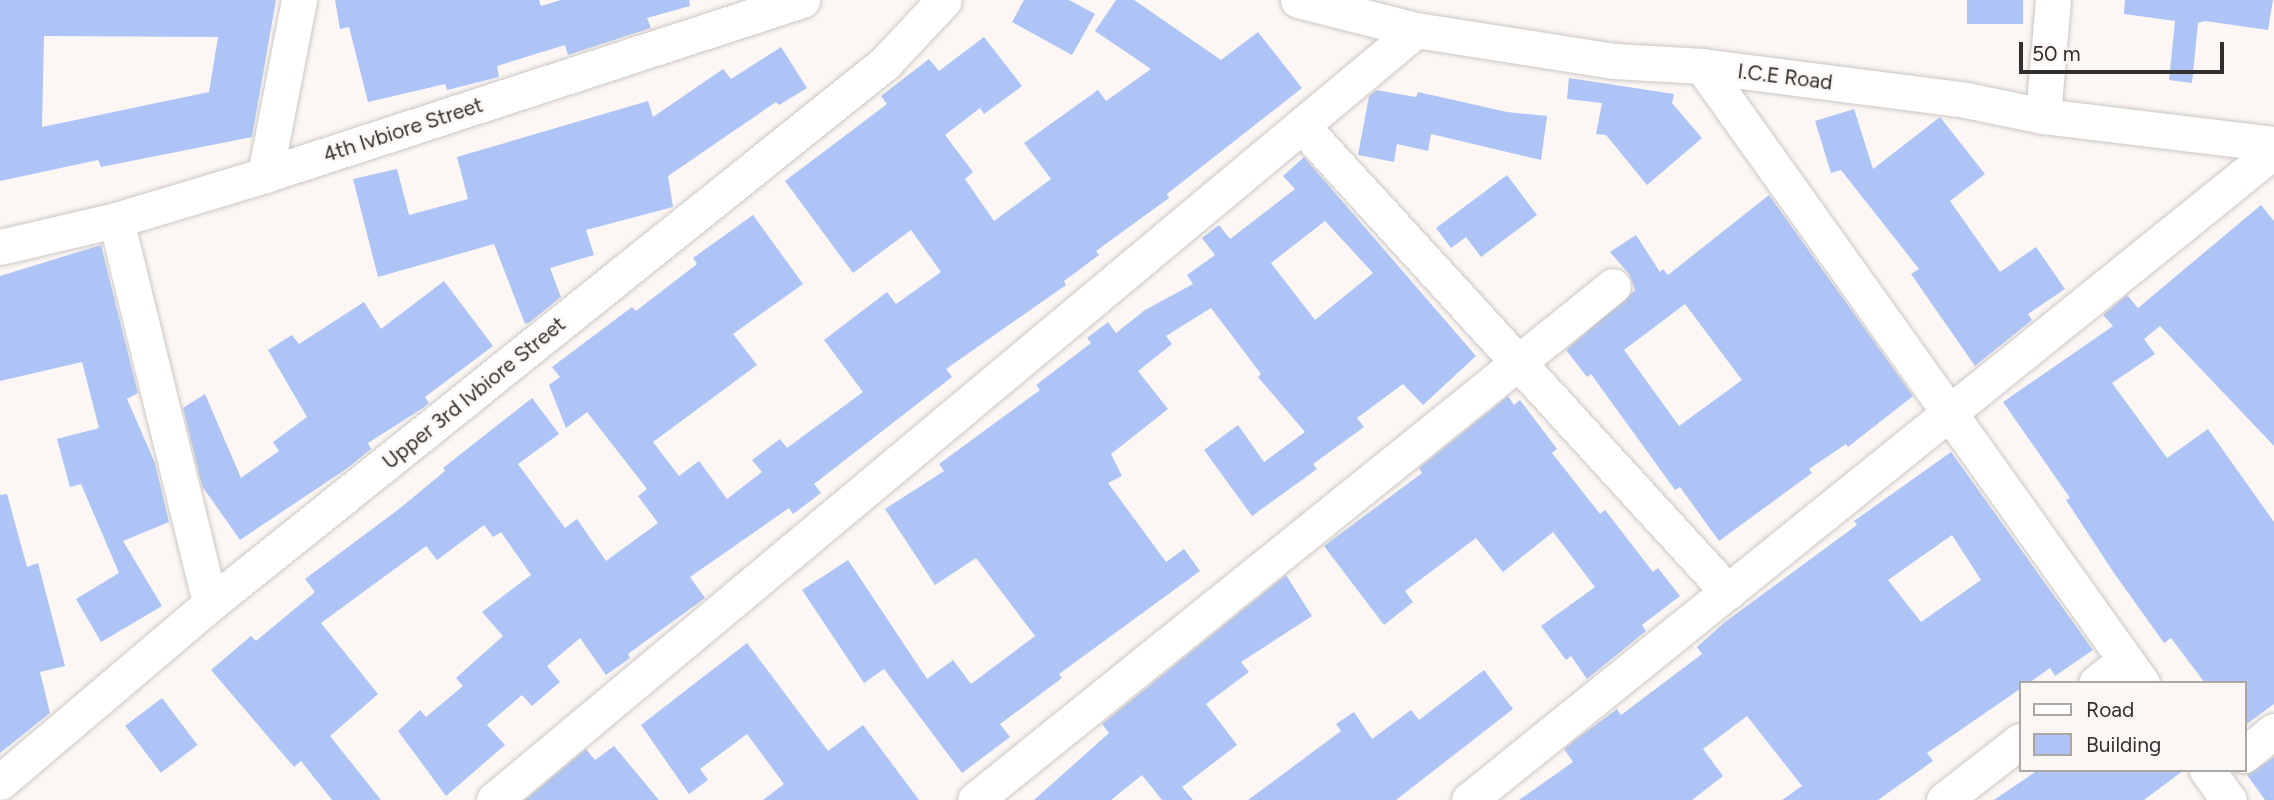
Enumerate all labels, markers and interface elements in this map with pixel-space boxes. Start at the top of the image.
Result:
scale bar [2022,28,2227,72]
text: 50 m [2032,41,2081,66]
street label: I.C.E Road [1736,59,1834,95]
street label: 4th Ivbiore Street [320,92,486,168]
street label: Upper 3rd Ivbiore Street [377,311,571,475]
legend [2018,681,2246,772]
text: Road [2086,697,2134,722]
text: Building [2086,732,2161,757]

